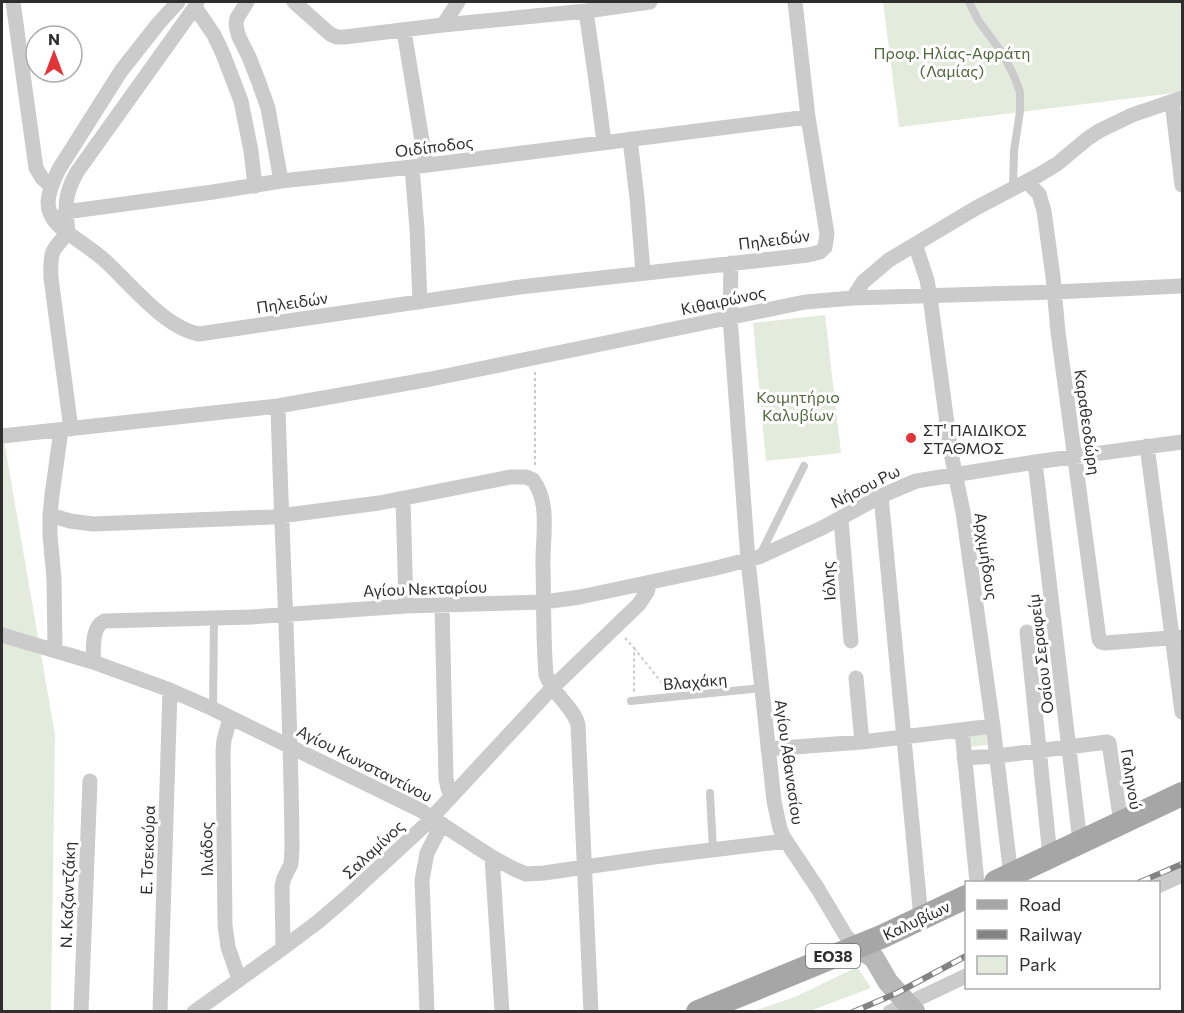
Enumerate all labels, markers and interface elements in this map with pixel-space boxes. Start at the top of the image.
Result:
north arrow [24,24,84,84]
text: N [48,29,60,48]
park label: Προφ. Ηλίας-Αφράτη (Λαμίας) [874,43,1030,80]
street label: Οιδίποδος [394,132,474,160]
street label: Πηλειδών [737,225,811,253]
street label: Κιθαιρώνος [679,282,767,318]
street label: Πηλειδών [255,288,329,316]
street label: Καραθεοδώρη [1071,368,1105,476]
park label: Κοιμητήριο Καλυβίων [756,387,840,424]
place label: ΣΤ' ΠΑΙΔΙΚΟΣ ΣΤΑΘΜΟΣ [923,420,1027,457]
marker: ΣΤ' ΠΑΙΔΙΚΟΣ ΣΤΑΘΜΟΣ [904,431,918,445]
street label: Νήσου Ρω [827,461,903,511]
street label: Αρχιμήδους [971,511,1003,601]
street label: Ιόλης [817,561,839,601]
street label: Αγίου Νεκταρίου [363,576,487,600]
street label: Οσίου Σεραφείμ [1023,593,1057,715]
street label: Βλαχάκη [662,669,728,693]
street label: Αγίου Αθανασίου [772,698,808,826]
street label: Αγίου Κωνσταντίνου [294,721,436,805]
street label: Γαληνού [1118,747,1146,811]
street label: Ε. Τσεκούρα [136,805,158,895]
street label: Σαλαμίνος [338,816,408,882]
street label: Ιλιάδος [196,822,216,876]
street label: Ν. Καζαντζάκη [56,841,78,949]
legend [965,881,1160,989]
text: Road [1019,893,1061,915]
street label: Καλυβίων [879,896,953,944]
text: Railway [1019,923,1082,945]
road number: ΕΟ38 [806,944,860,968]
text: Park [1019,953,1057,975]

